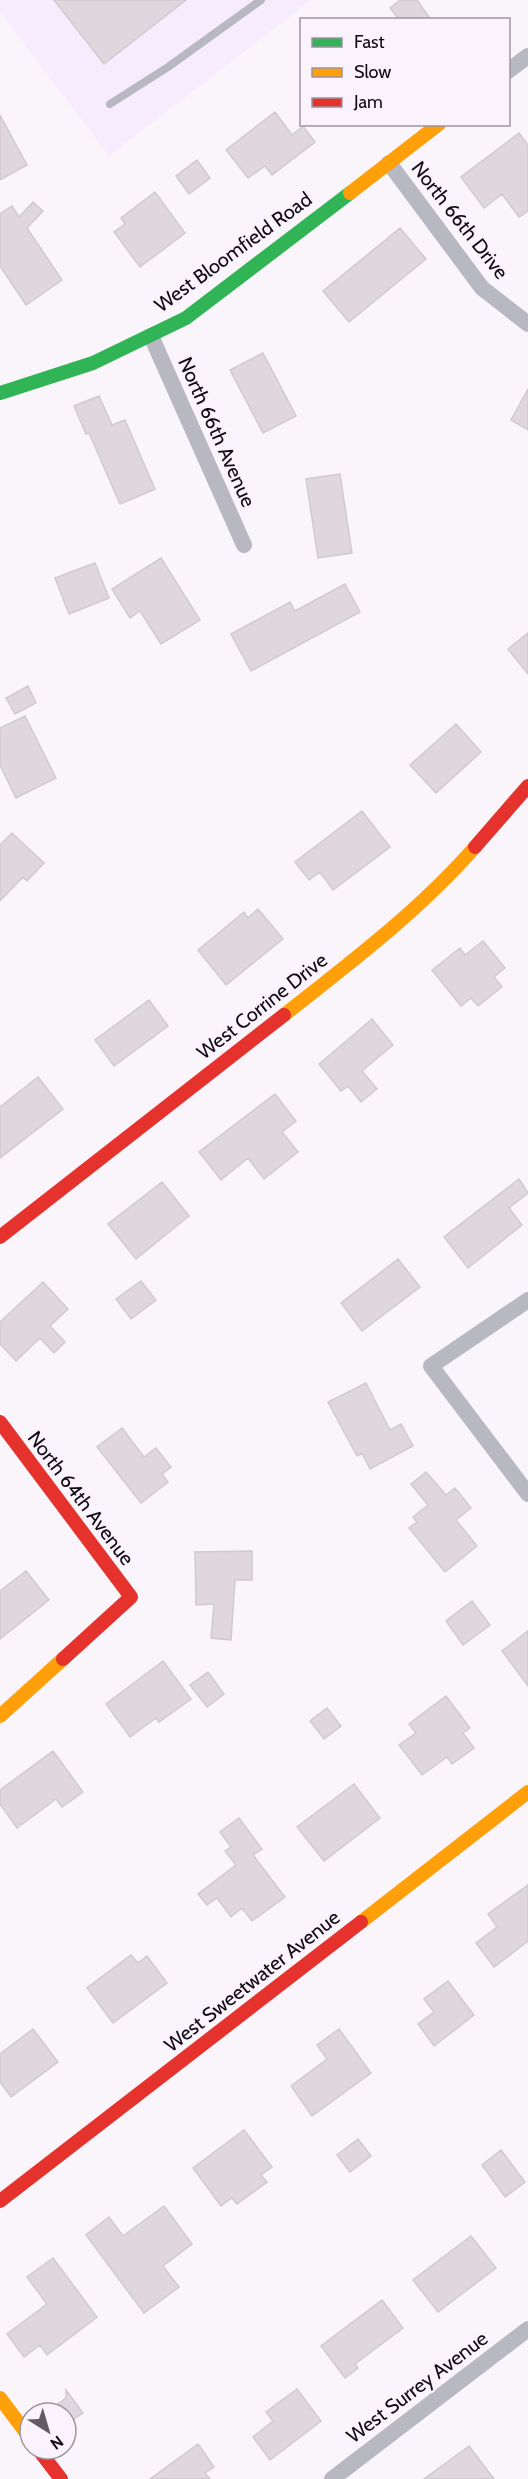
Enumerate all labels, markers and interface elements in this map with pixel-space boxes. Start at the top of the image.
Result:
legend [300,18,510,126]
text: Fast [354,31,385,53]
text: Slow [354,61,391,83]
text: Jam [353,91,383,113]
street label: North 66th Drive [407,156,513,284]
street label: West Bloomfield Road [150,187,316,317]
street label: North 66th Avenue [173,353,261,511]
street label: West Corrine Drive [192,948,332,1064]
street label: North 64th Avenue [23,1426,139,1570]
street label: West Sweetwater Avenue [160,1905,344,2057]
street label: West Surrey Avenue [342,2326,492,2448]
north arrow [18,2401,78,2461]
text: N [46,2432,67,2454]

